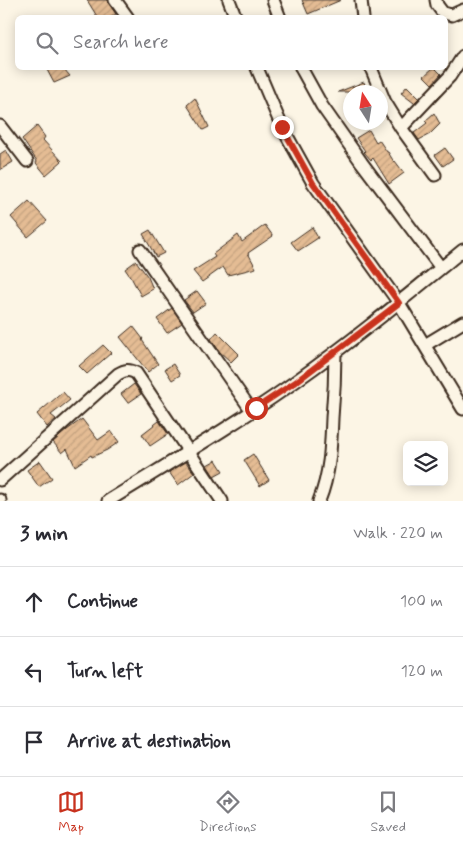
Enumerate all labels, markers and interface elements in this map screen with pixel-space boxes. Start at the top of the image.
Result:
search box [15,15,448,70]
icon: search [33,29,61,57]
text: Search here [73,30,169,55]
north arrow [343,85,388,130]
route end [271,116,294,139]
route start [245,397,268,420]
map controls [403,441,448,486]
button: layers [403,441,448,486]
text: 3 min [20,520,68,548]
text: Walk · 220 m [353,523,443,544]
icon: ahead [20,588,48,616]
text: Continue [67,589,138,614]
text: 100 m [400,591,443,612]
icon: left [20,658,48,686]
text: Turn left [67,659,143,684]
text: 120 m [401,661,443,682]
icon: arrive [20,728,48,756]
text: Arrive at destination [67,729,231,754]
tab: Map [57,788,85,836]
tab: Directions [199,788,257,836]
tab: Saved [371,788,406,836]

